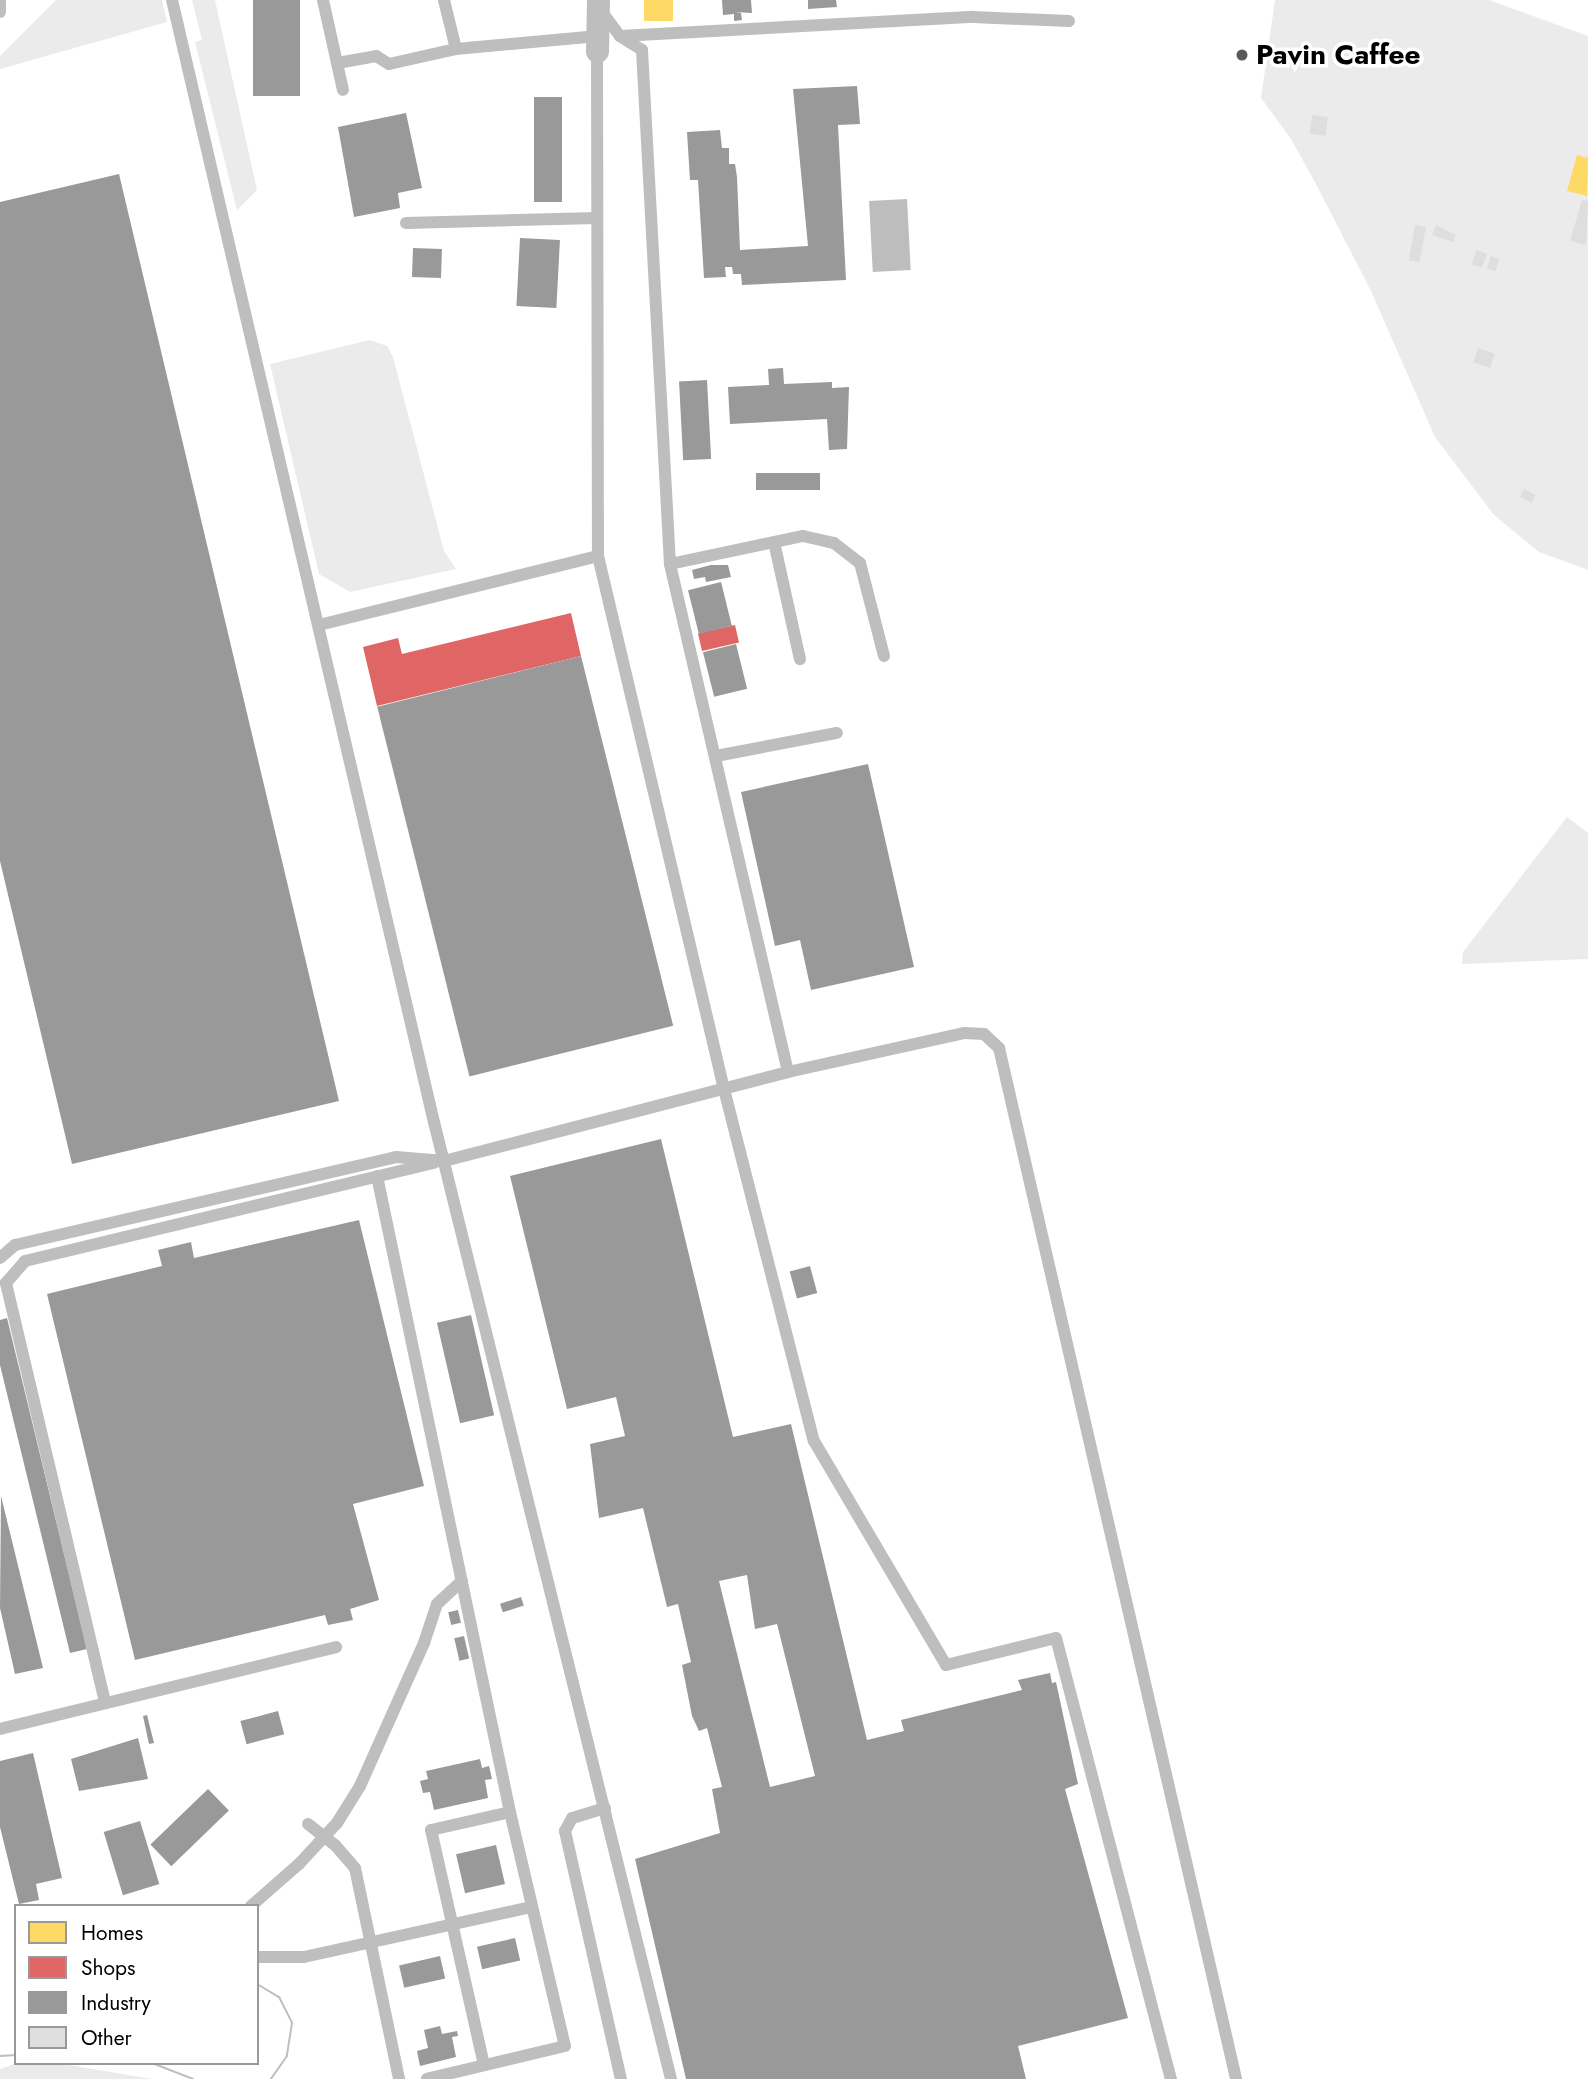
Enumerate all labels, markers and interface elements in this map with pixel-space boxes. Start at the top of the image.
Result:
place label: Pavin Caffee [1256,38,1421,72]
marker: Pavin Caffee [1234,47,1250,63]
legend [14,1904,259,2065]
text: Homes [81,1918,143,1948]
text: Shops [81,1953,135,1983]
text: Industry [81,1988,151,2018]
text: Other [81,2023,132,2053]

